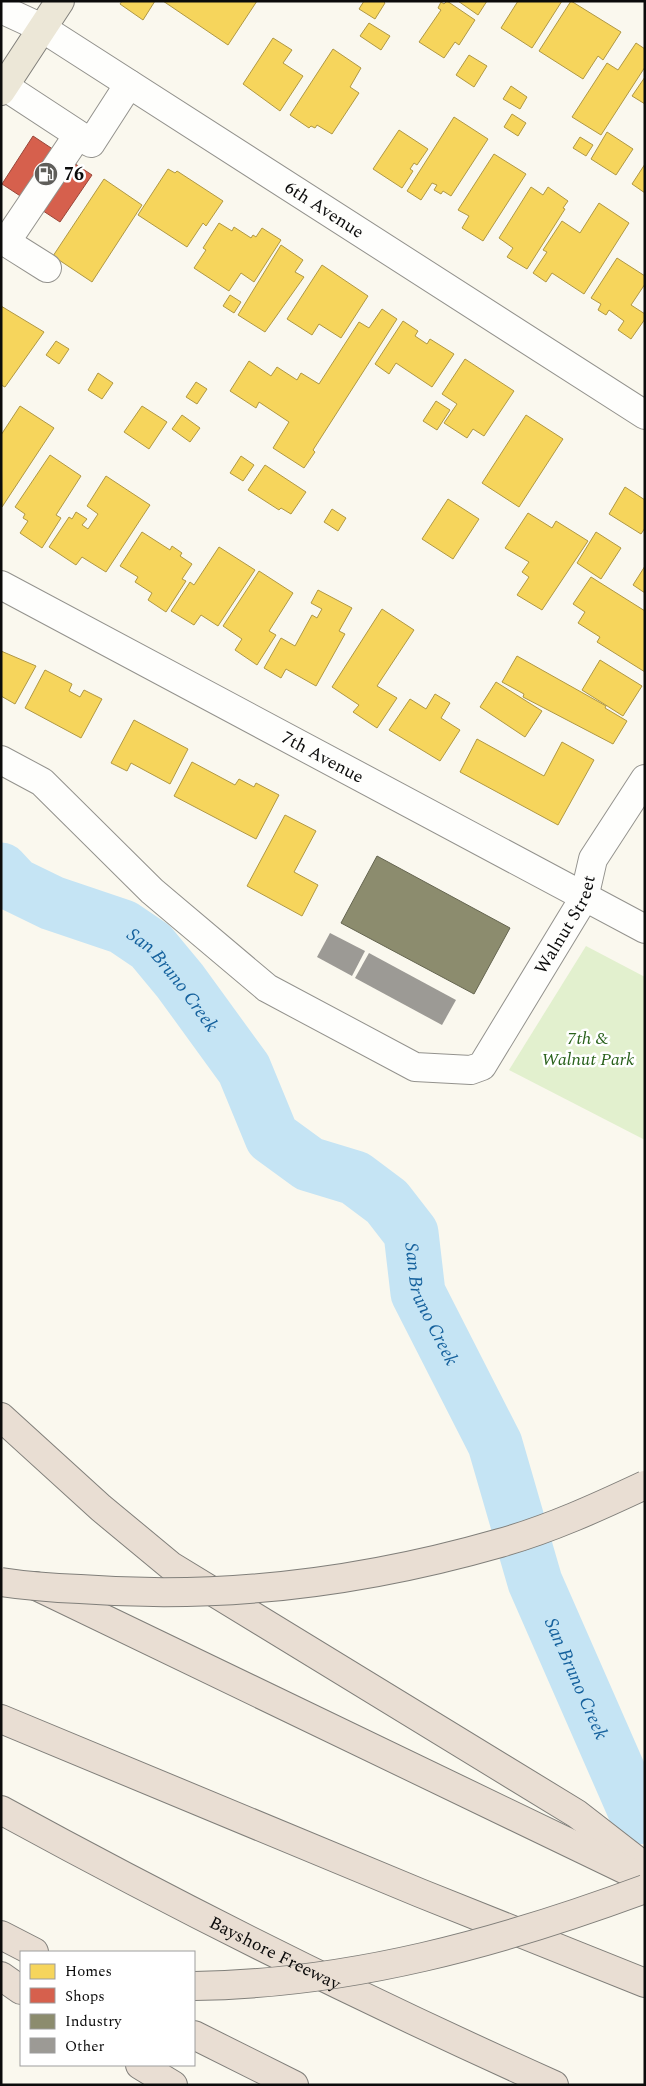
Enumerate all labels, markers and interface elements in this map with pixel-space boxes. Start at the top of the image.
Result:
fuel station icon: 76 [33,161,59,187]
place label: 76 [64,161,84,188]
street label: 6th Avenue [279,174,369,245]
street label: 7th Avenue [277,724,369,790]
street label: Walnut Street [528,873,603,980]
water label: San Bruno Creek [121,921,225,1038]
park label: 7th & Walnut Park [542,1025,635,1073]
water label: San Bruno Creek [396,1241,466,1371]
water label: San Bruno Creek [536,1613,615,1745]
street label: Bayshore Freeway [204,1909,346,1998]
legend [20,1951,195,2066]
text: Homes [65,1960,112,1983]
text: Shops [65,1985,105,2008]
text: Industry [65,2010,122,2033]
text: Other [65,2035,104,2058]

